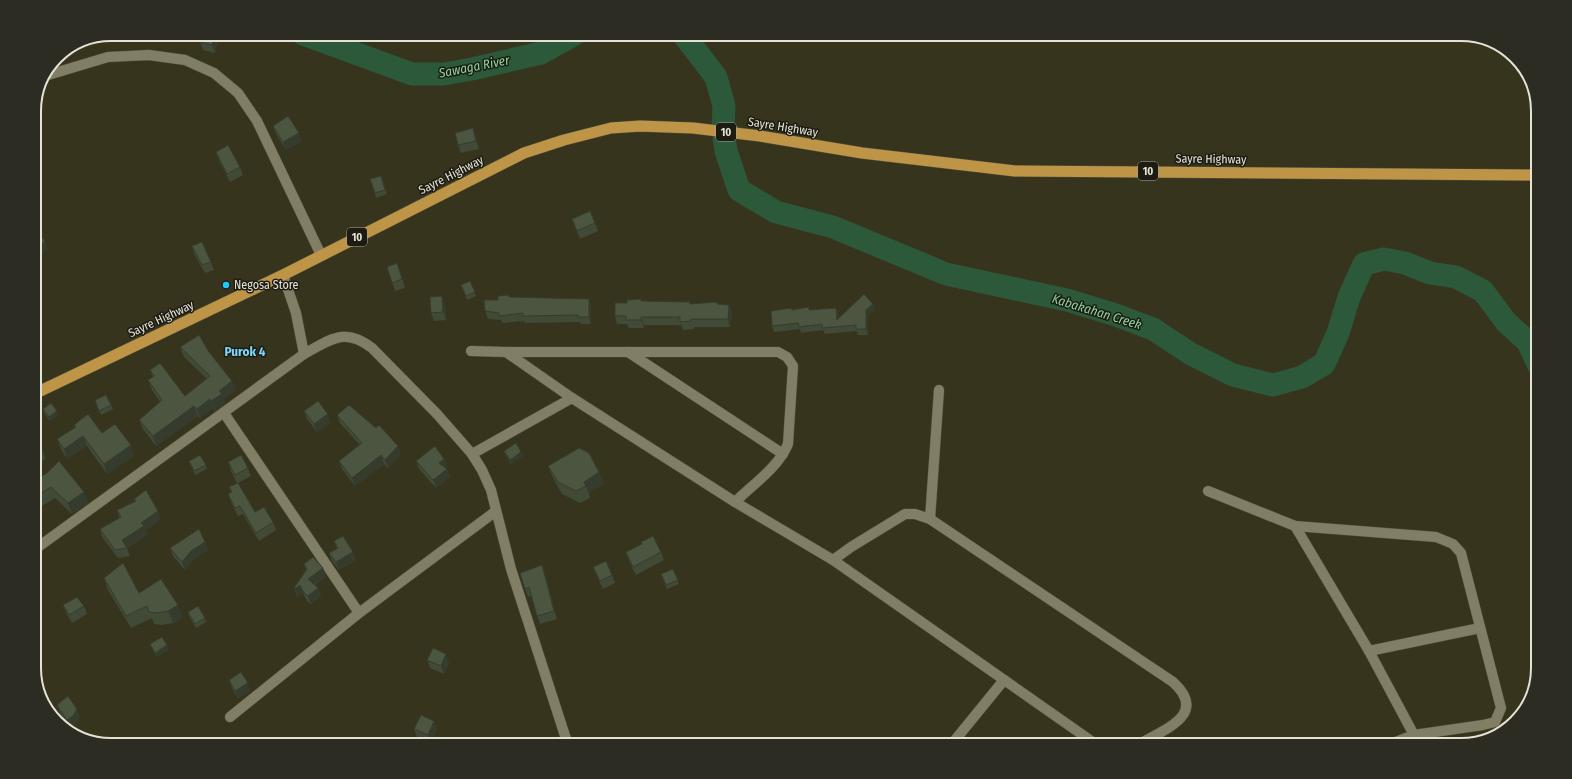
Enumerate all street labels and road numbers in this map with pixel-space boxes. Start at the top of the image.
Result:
street label: Sayre Highway [747,115,820,140]
road number: 10 [716,123,736,141]
street label: Sayre Highway [1176,151,1247,167]
street label: Sayre Highway [416,152,486,197]
road number: 10 [1138,162,1158,180]
road number: 10 [347,228,367,246]
street label: Sayre Highway [126,297,197,340]

